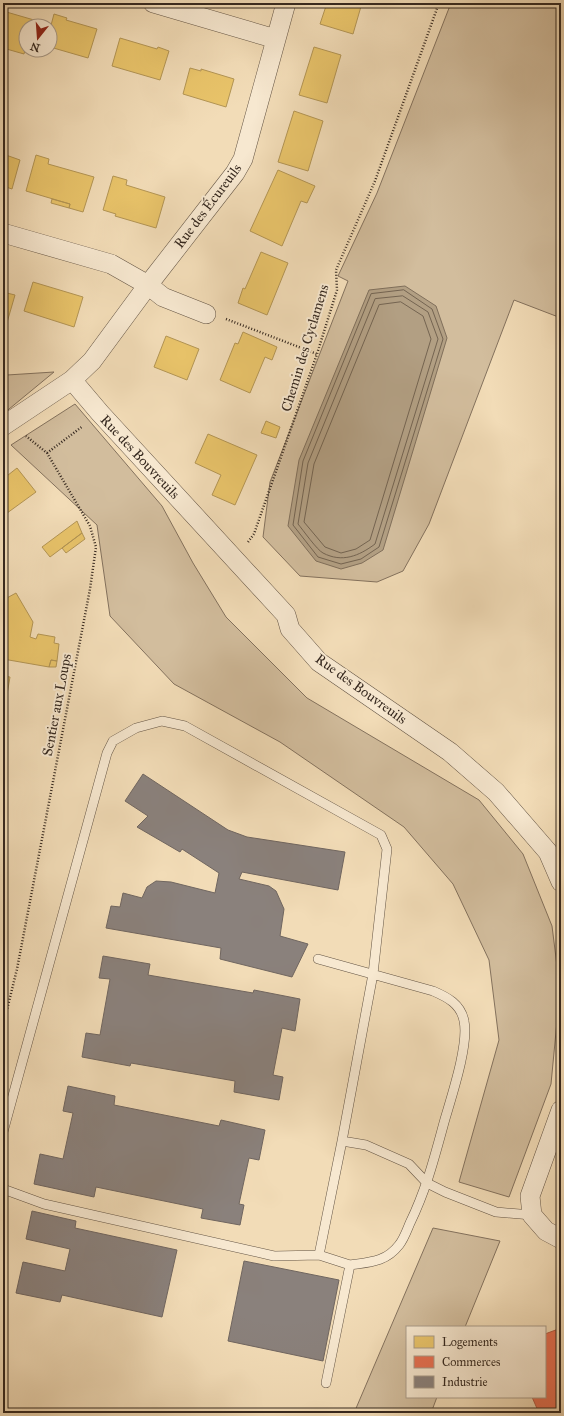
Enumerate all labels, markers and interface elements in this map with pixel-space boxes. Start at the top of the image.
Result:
north arrow [18,18,58,58]
text: N [28,39,42,55]
street label: Rue des Écureuils [169,159,245,252]
street label: Chemin des Cyclamens [278,282,332,414]
street label: Rue des Bouvreuils [97,411,183,503]
street label: Rue des Bouvreuils [312,650,410,728]
street label: Sentier aux Loups [39,652,75,758]
legend [406,1326,546,1398]
text: Logements [442,1335,498,1350]
text: Commerces [442,1355,500,1369]
text: Industrie [442,1375,487,1389]

